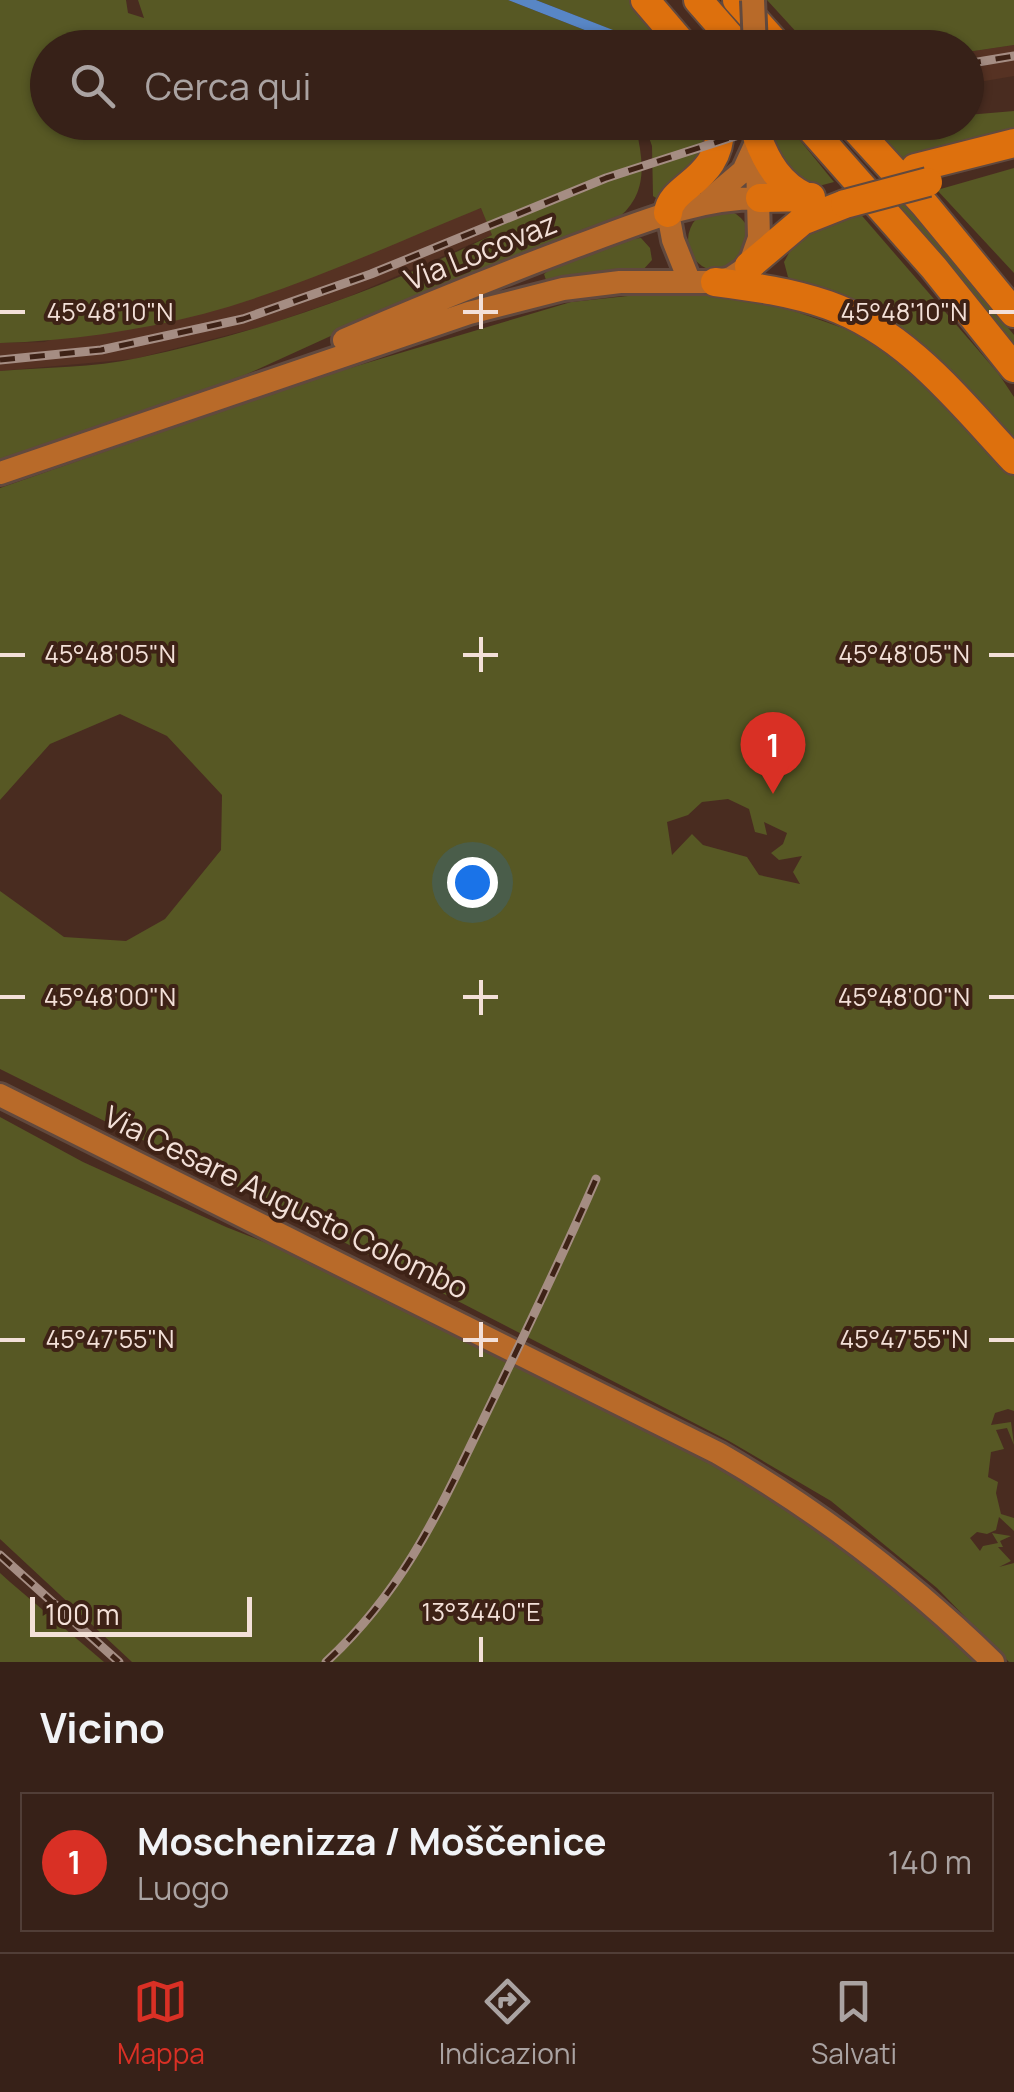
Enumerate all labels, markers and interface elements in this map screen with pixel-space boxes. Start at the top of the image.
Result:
search box [30,30,984,140]
icon: search [65,58,120,113]
text: Cerca qui [145,59,311,111]
street label: Via Locovaz [398,202,562,300]
text: 45°48'10"N [47,294,173,329]
text: 45°48'10"N [841,294,967,329]
text: 45°48'05"N [44,636,176,671]
text: 45°48'05"N [838,636,970,671]
pin: 1 [740,712,806,794]
your location [447,857,498,908]
text: 45°48'00"N [44,979,176,1014]
text: 45°48'00"N [838,979,970,1014]
street label: Via Cesare Augusto Colombo [98,1095,476,1308]
text: 45°47'55"N [46,1321,174,1356]
text: 45°47'55"N [840,1321,968,1356]
scale bar [30,1592,252,1636]
text: 13°34'40"E [421,1594,541,1629]
text: 100 m [45,1595,119,1633]
text: Vicino [40,1698,165,1756]
text: Moschenizza / Moščenice [137,1814,607,1866]
text: 1 [67,1840,82,1884]
text: 140 m [888,1840,972,1884]
text: Luogo [137,1866,229,1910]
tab: Mappa [117,1974,205,2072]
tab: Indicazioni [439,1974,577,2072]
tab: Salvati [811,1974,897,2072]

